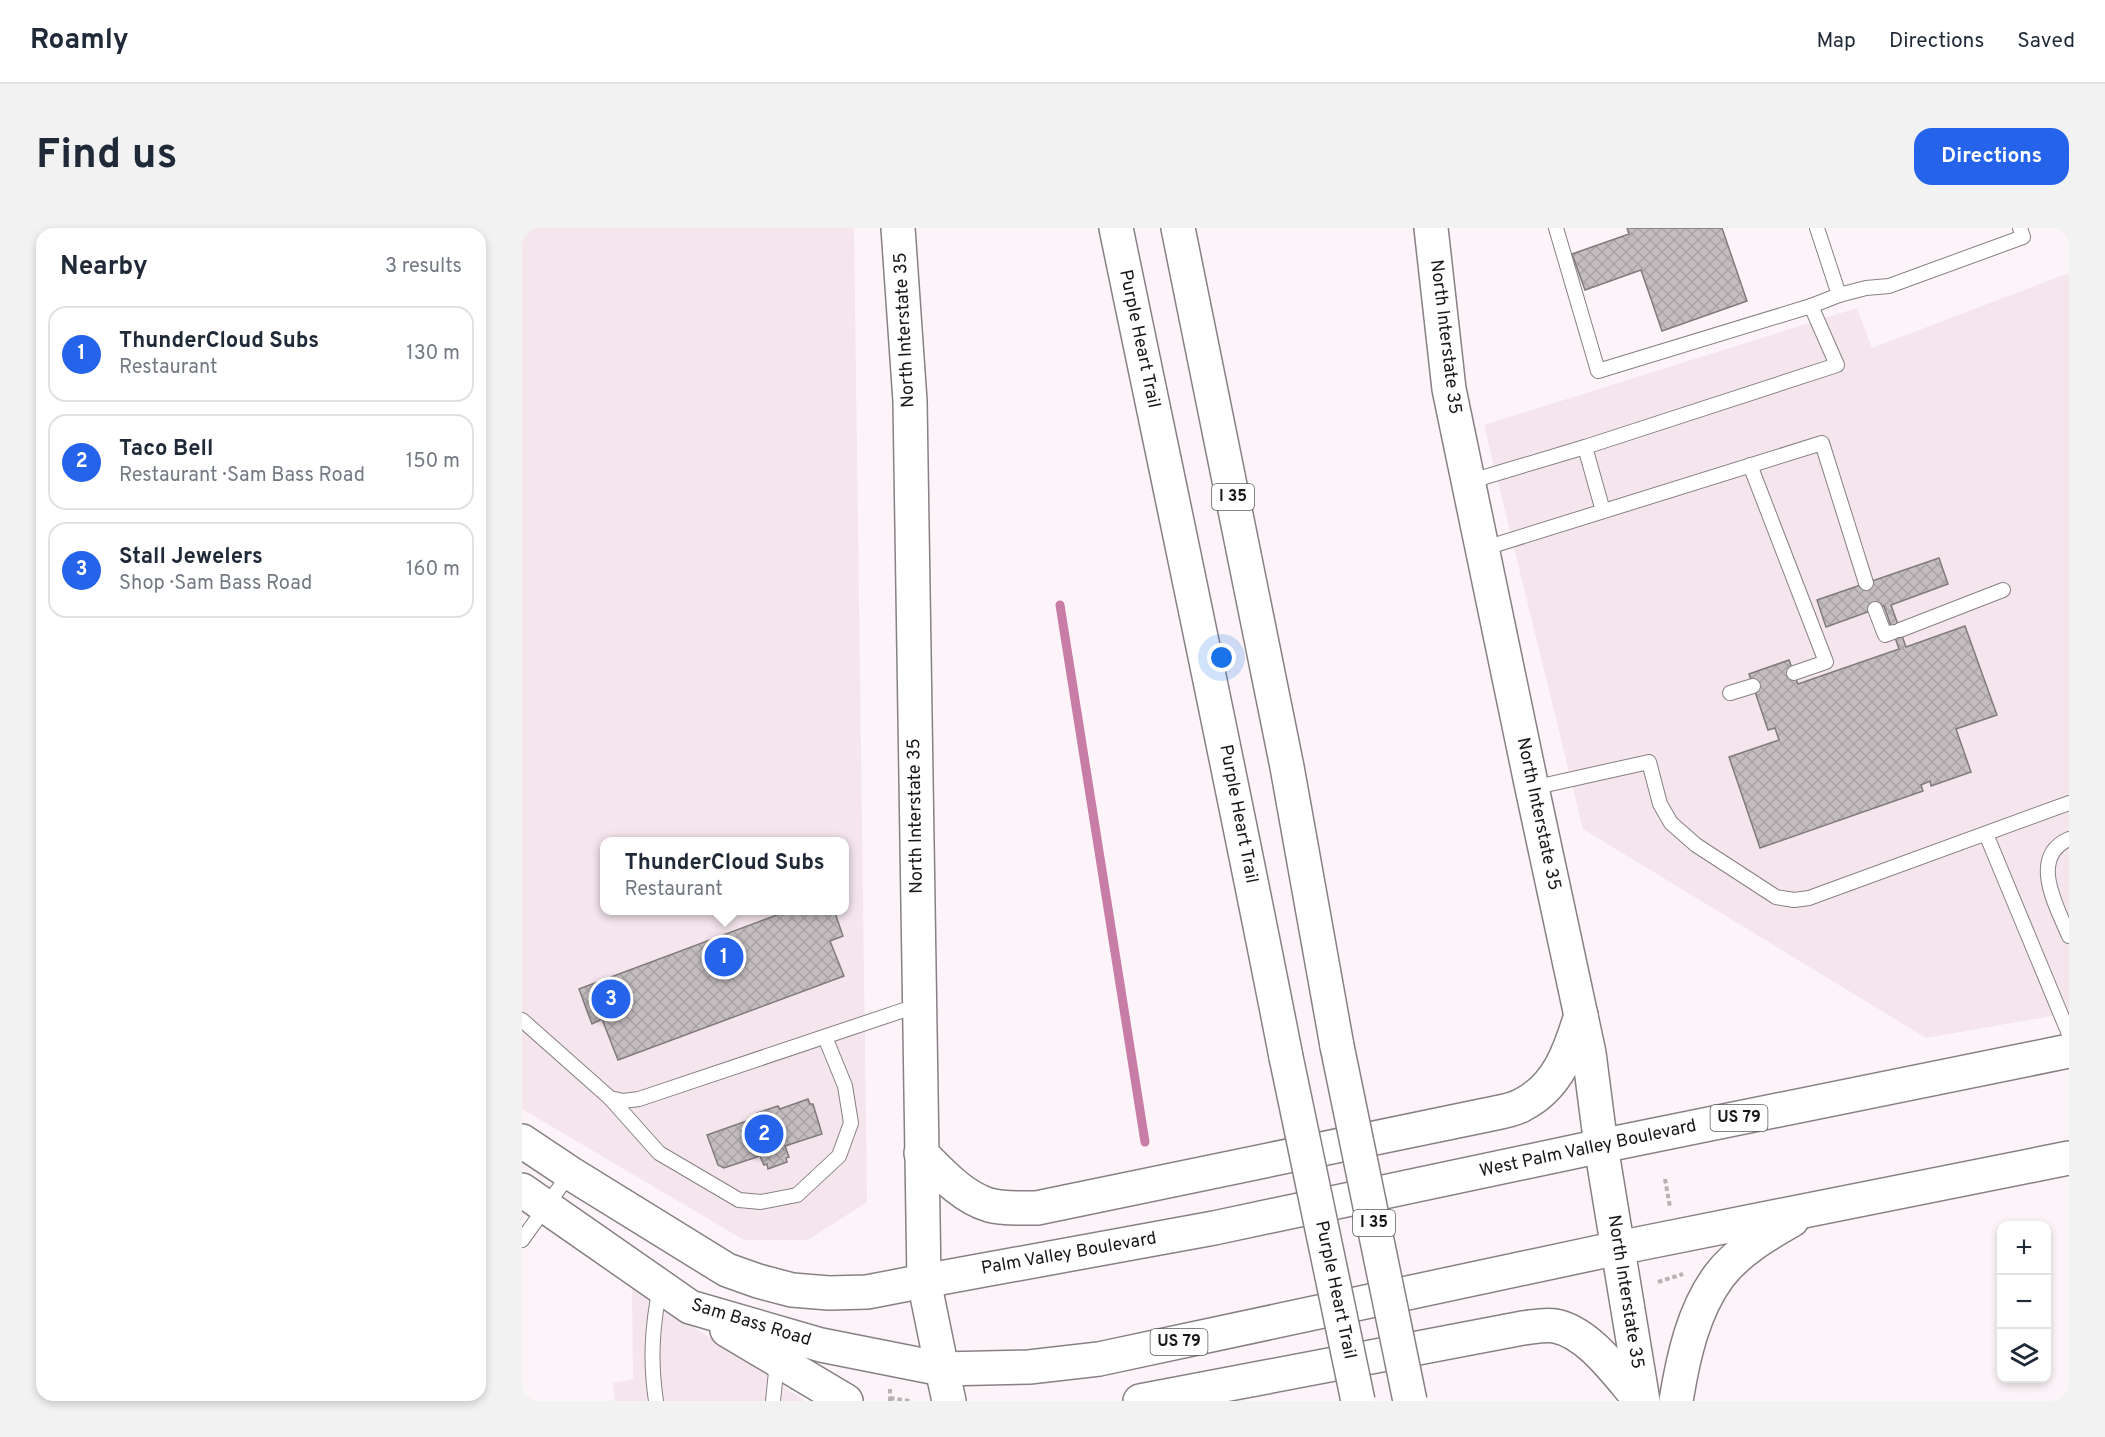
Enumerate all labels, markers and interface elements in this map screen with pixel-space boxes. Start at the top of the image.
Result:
text: Roamly [30,23,129,59]
text: Map [1816,28,1856,55]
text: Directions [1889,28,1984,55]
text: Saved [2017,28,2075,55]
button: Directions [1914,128,2069,185]
text: Find us [36,130,177,183]
text: Nearby [60,251,148,284]
street label: North Interstate 35 [889,252,921,408]
text: 3 results [385,254,462,280]
street label: North Interstate 35 [1424,258,1466,416]
street label: Purple Heart Trail [1113,268,1165,410]
text: ThunderCloud Subs [119,328,319,355]
text: 1 [78,341,86,367]
text: 130 m [406,341,460,367]
text: Restaurant [119,355,218,381]
text: Taco Bell [119,436,213,463]
text: 2 [75,449,88,475]
text: 150 m [406,449,460,475]
text: Restaurant · Sam Bass Road [119,463,365,489]
road number: I 35 [1212,484,1254,510]
text: Stall Jewelers [119,544,263,571]
text: 3 [76,557,88,583]
text: 160 m [406,557,460,583]
text: Shop · Sam Bass Road [119,571,312,597]
your location [1207,643,1236,672]
street label: North Interstate 35 [1511,735,1565,893]
street label: North Interstate 35 [903,738,929,894]
street label: Purple Heart Trail [1213,743,1263,885]
popup [600,837,849,915]
text: ThunderCloud Subs [624,850,825,877]
text: Restaurant [624,877,723,903]
pin: 1 [704,934,744,980]
pin: 3 [592,976,631,1022]
road number: US 79 [1710,1105,1768,1131]
pin: 2 [744,1112,784,1156]
street label: West Palm Valley Boulevard [1477,1115,1699,1183]
road number: I 35 [1353,1210,1395,1236]
street label: North Interstate 35 [1601,1213,1649,1371]
street label: Purple Heart Trail [1309,1219,1361,1361]
map controls [1997,1221,2051,1383]
button: + [1997,1221,2051,1275]
street label: Palm Valley Boulevard [979,1227,1159,1281]
button: − [1997,1275,2051,1329]
street label: Sam Bass Road [688,1294,814,1352]
road number: US 79 [1150,1329,1208,1355]
button: layers [1997,1329,2051,1383]

